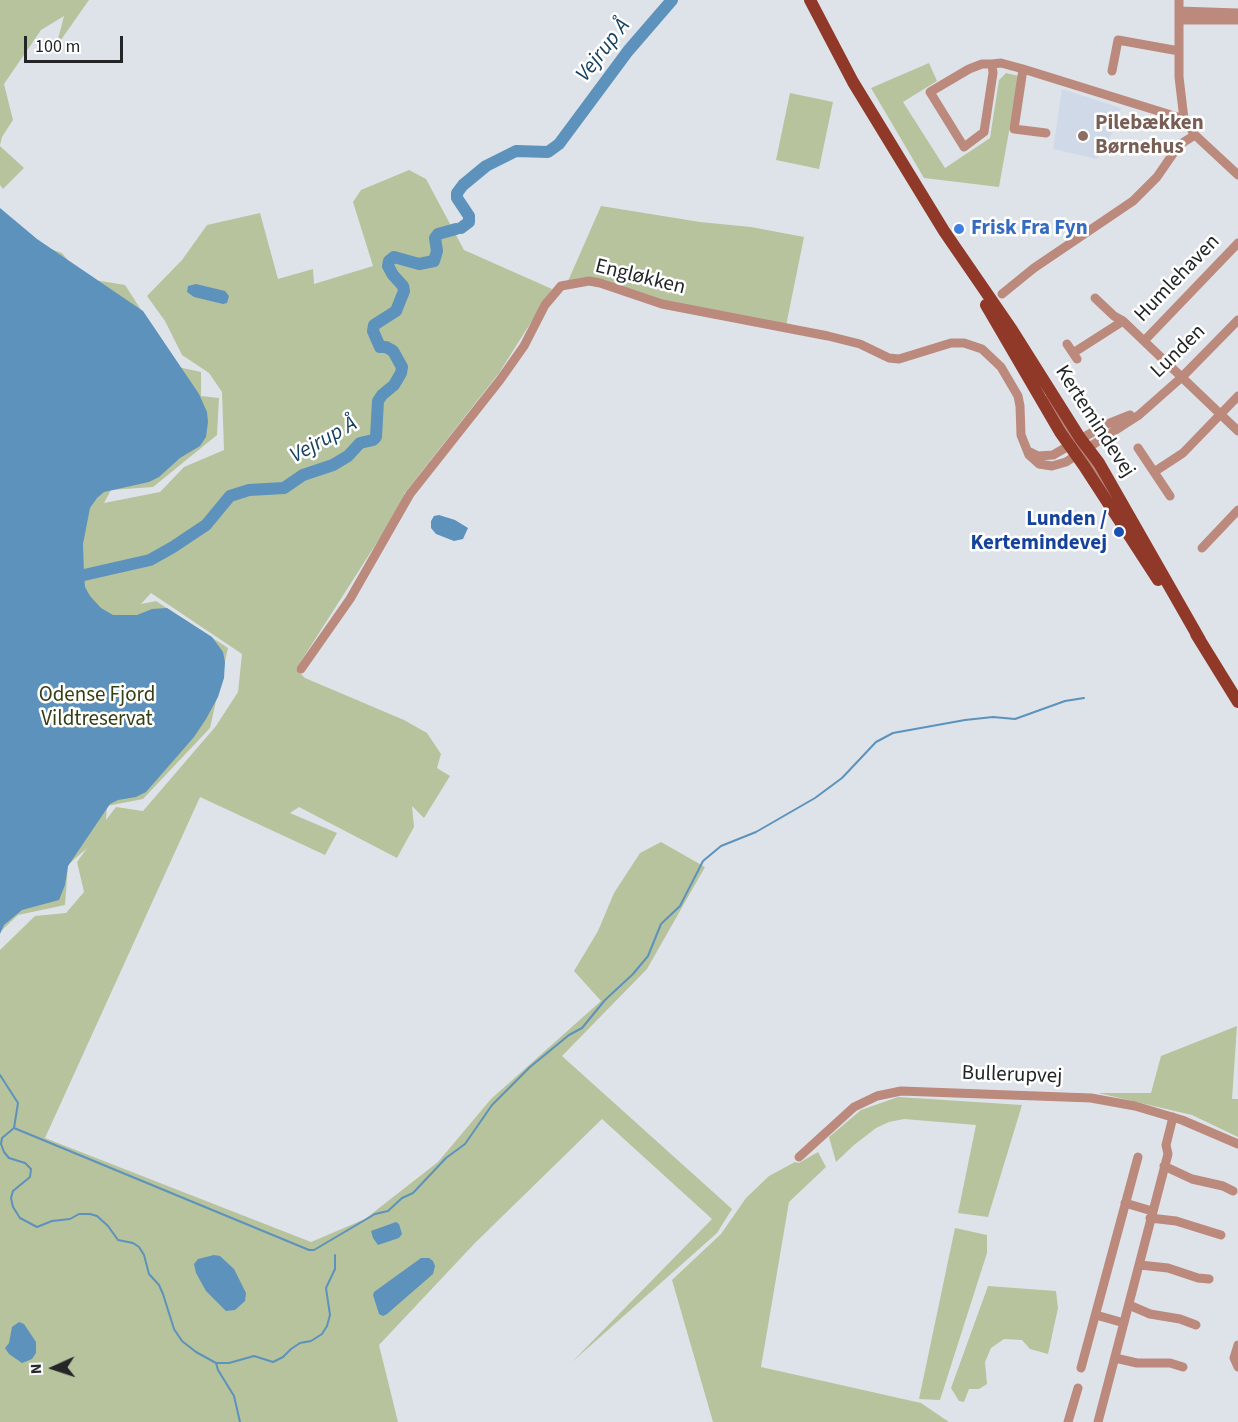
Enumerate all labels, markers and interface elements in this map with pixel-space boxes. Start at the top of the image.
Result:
water label: Vejrup Å [571,14,637,88]
scale bar [27,24,126,62]
text: 100 m [35,34,80,59]
place label: Pilebækken Børnehus [1095,111,1204,161]
marker: Pilebækken Børnehus [1076,129,1090,143]
place label: Frisk Fra Fyn [971,216,1088,242]
marker: Frisk Fra Fyn [952,222,966,236]
street label: Humlehaven [1130,230,1226,328]
street label: Engløkken [592,255,688,301]
street label: Lunden [1146,320,1212,384]
street label: Kertemindevej [1048,361,1140,483]
water label: Vejrup Å [286,412,362,470]
place label: Lunden / Kertemindevej [971,507,1107,557]
marker: Lunden / Kertemindevej [1112,525,1126,539]
park label: Odense Fjord Vildtreservat [39,683,155,733]
street label: Bullerupvej [961,1062,1063,1090]
north arrow [24,1338,84,1398]
text: N [25,1363,47,1375]

